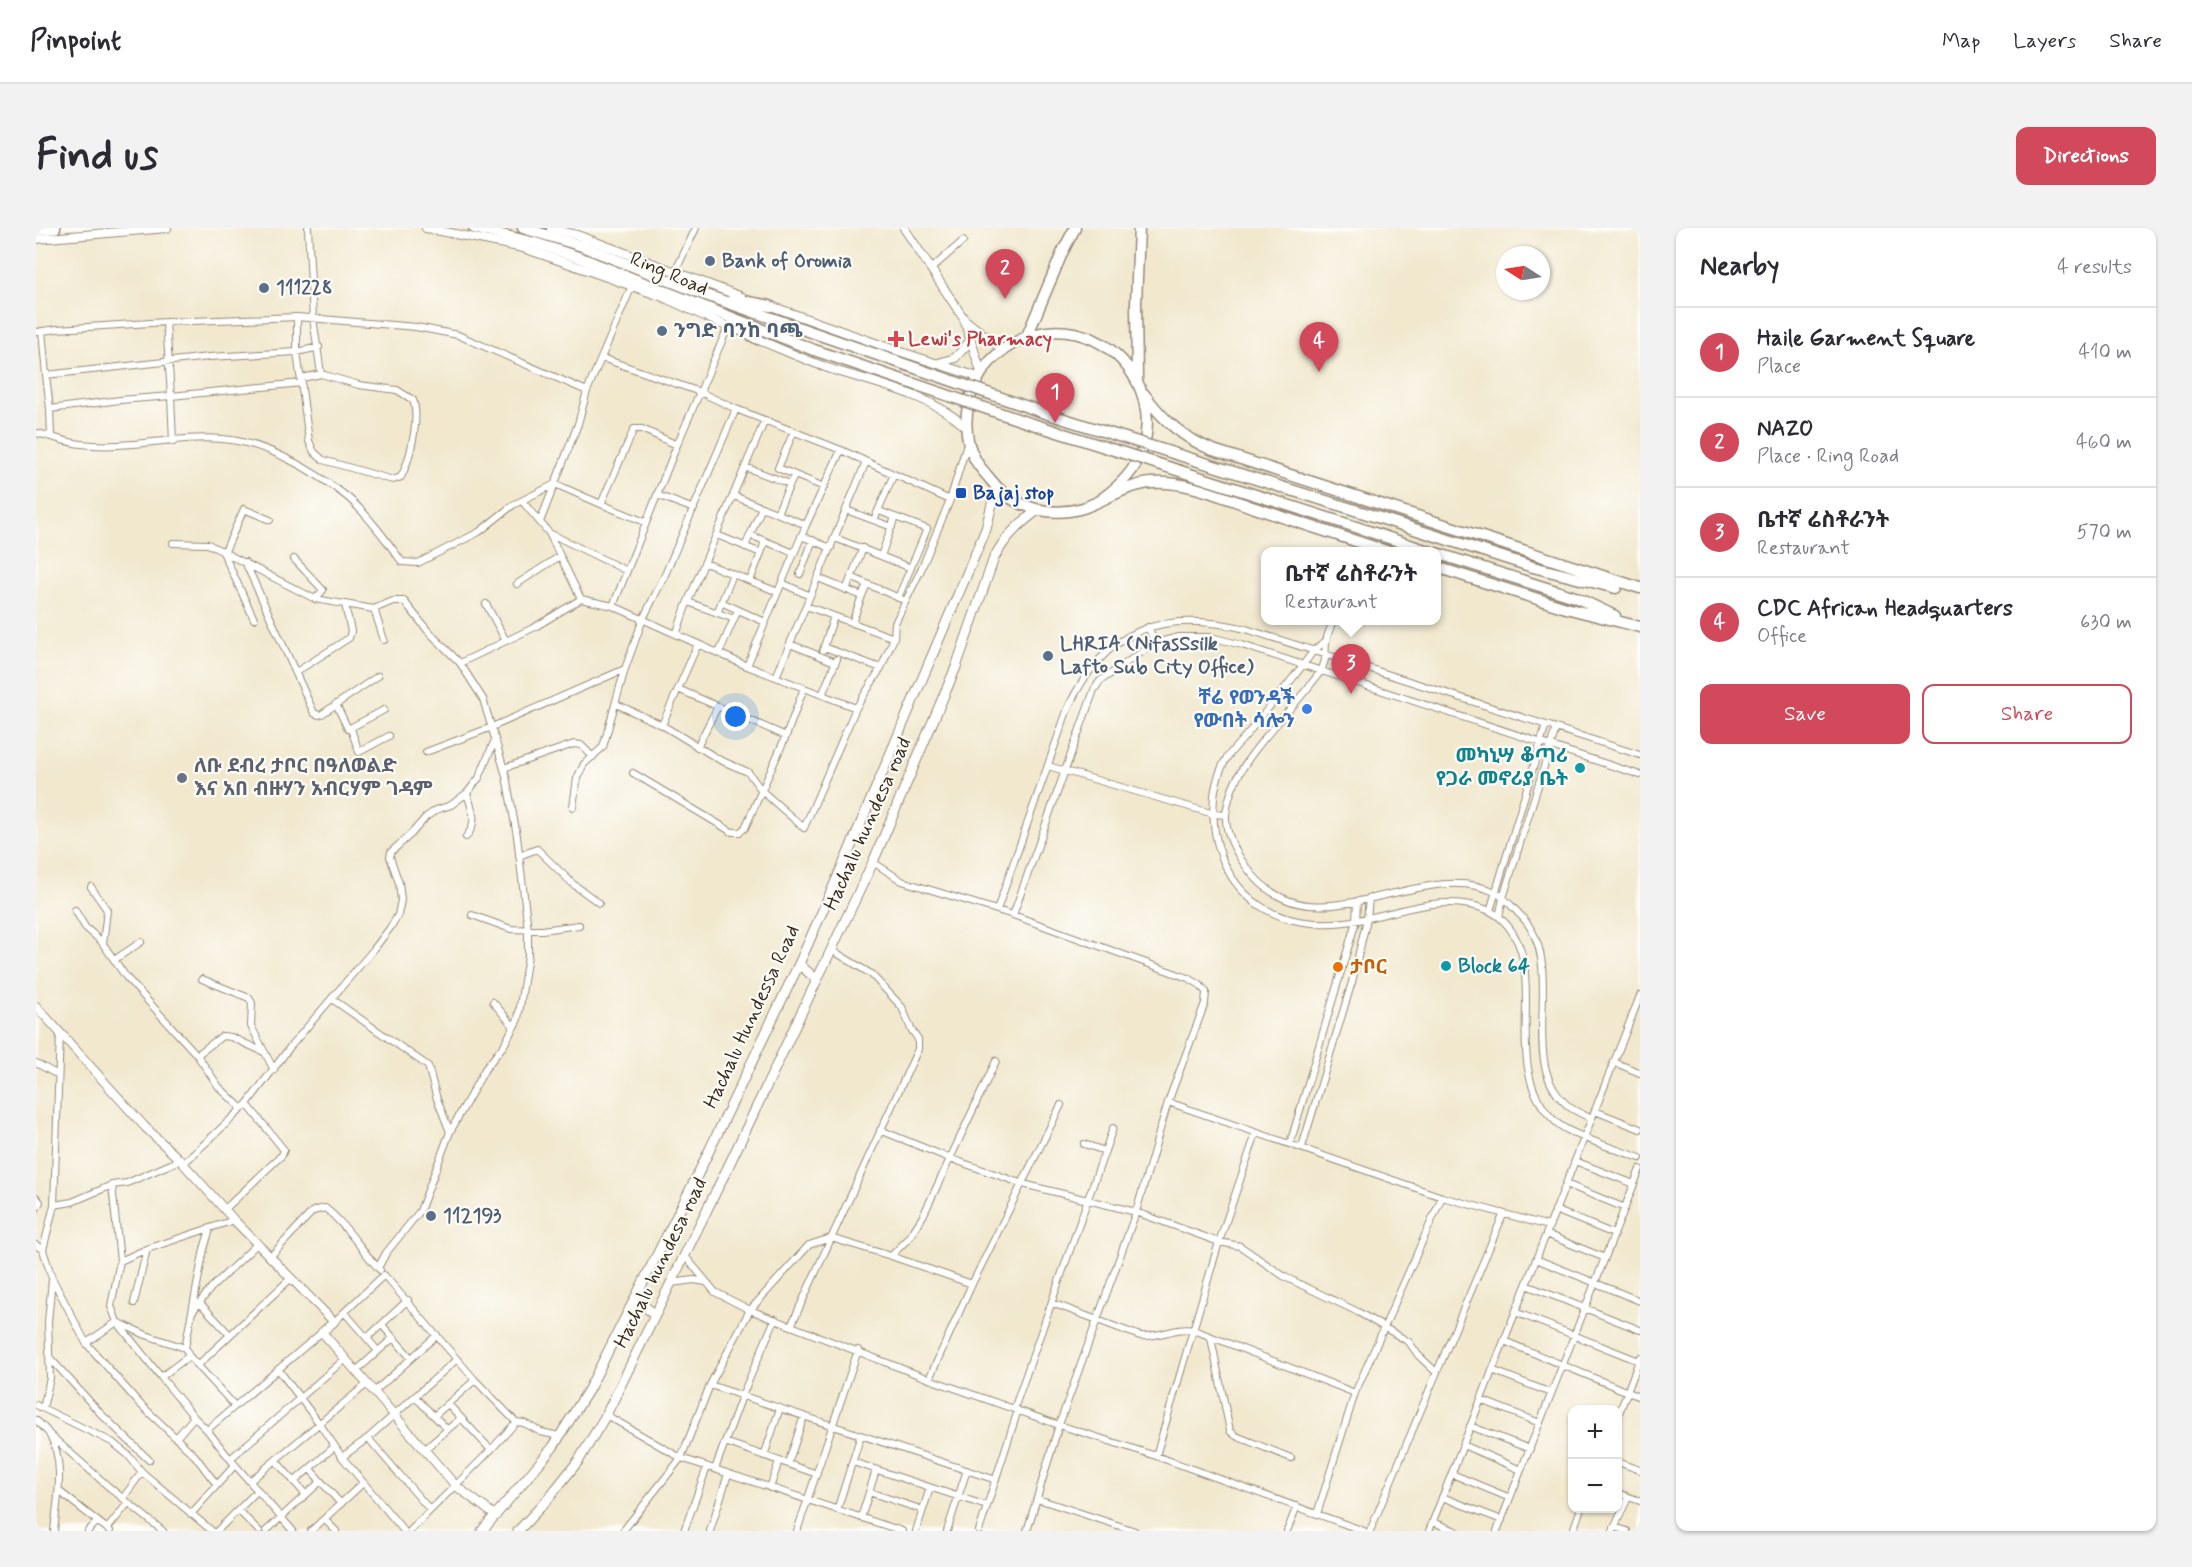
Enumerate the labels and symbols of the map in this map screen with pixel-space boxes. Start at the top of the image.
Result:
street label: Ring Road [625,245,712,303]
north arrow [1496,246,1550,300]
place label: Bank of Oromia [722,248,852,275]
pin: 2 [986,250,1024,299]
marker: Bank of Oromia [703,254,717,268]
place label: 111228 [276,275,332,302]
marker: 111228 [257,281,271,295]
place label: ንግድ ባንከ ባጫ [674,318,803,345]
pin: 4 [1300,322,1338,372]
marker: ንግድ ባንከ ባጫ [655,324,669,338]
place label: Lewi's Pharmacy [908,326,1052,353]
marker: Lewi's Pharmacy [889,332,903,346]
pin: 1 [1036,374,1074,423]
place label: Bajaj stop [973,480,1054,507]
marker: Bajaj stop [954,486,968,500]
place label: LHRIA (NifasSsilk Lafto Sub City Office) [1060,631,1254,681]
pin: 3 [1332,644,1370,694]
marker: LHRIA (NifasSsilk Lafto Sub City Office) [1041,649,1055,663]
place label: ቸሬ የወንዳች የውበት ሳሎን [1193,685,1295,735]
your location [721,702,750,731]
marker: ቸሬ የወንዳች የውበት ሳሎን [1300,702,1314,716]
street label: Hachalu hundesa road [818,733,918,915]
place label: መካኒሣ ቆጣሪ የጋራ መኖሪያ ቤት [1436,743,1569,793]
place label: ለቡ ደብረ ታቦር በዓለወልድ እና አበ ብዙሃን አብርሃም ገዳም [194,753,433,803]
marker: መካኒሣ ቆጣሪ የጋራ መኖሪያ ቤት [1573,761,1587,775]
marker: ለቡ ደብረ ታቦር በዓለወልድ እና አበ ብዙሃን አብርሃም ገዳም [175,771,189,785]
street label: Hachalu Hundessa Road [698,921,806,1113]
place label: Block 64 [1458,953,1531,980]
place label: ታቦር [1350,954,1387,981]
marker: Block 64 [1439,959,1453,973]
marker: ታቦር [1331,960,1345,974]
street label: Hachalu hundesa road [608,1173,714,1353]
place label: 112193 [443,1203,502,1230]
marker: 112193 [424,1209,438,1223]

